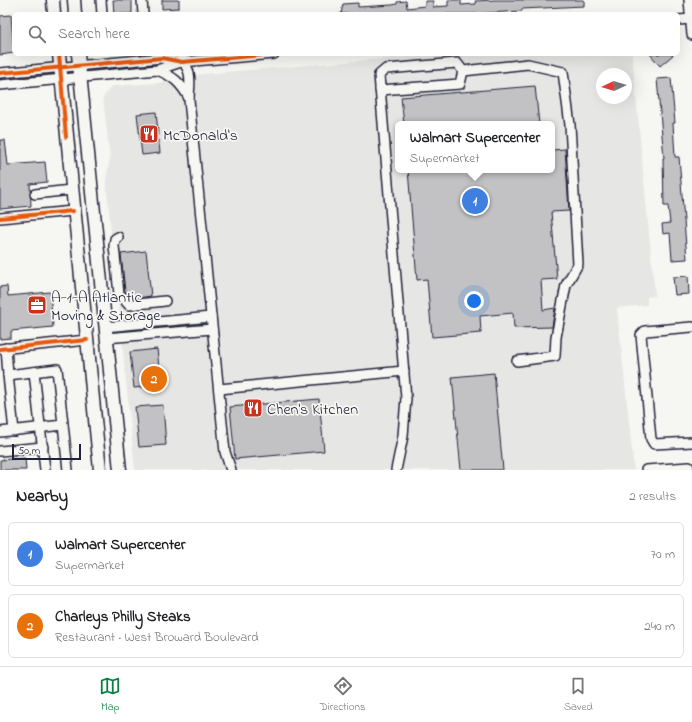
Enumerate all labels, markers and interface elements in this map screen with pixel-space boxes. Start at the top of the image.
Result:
search box [12,12,680,56]
icon: search [26,23,48,45]
text: Search here [58,23,130,45]
north arrow [596,68,632,104]
popup [395,121,555,173]
restaurant icon: McDonald's [138,123,160,145]
place label: McDonald's [163,124,238,148]
text: Walmart Supercenter [410,127,540,149]
text: Supermarket [410,149,480,168]
pin: 1 [462,186,488,216]
place label: A-1-A Atlantic Moving & Storage [51,286,161,328]
your location [464,291,484,311]
office icon: A-1-A Atlantic Moving & Storage [26,294,48,316]
pin: 2 [141,364,167,394]
restaurant icon: Chen's Kitchen [242,397,264,419]
place label: Chen's Kitchen [267,398,358,422]
scale bar [12,442,81,461]
text: 50 m [18,443,40,459]
text: Nearby [16,484,68,509]
text: 2 results [629,487,676,506]
text: Walmart Supercenter [55,534,185,556]
text: 1 [28,545,32,564]
text: 70 m [651,545,675,564]
text: Supermarket [55,556,125,575]
text: Charleys Philly Steaks [55,606,191,628]
text: 2 [27,617,33,636]
text: 240 m [644,617,675,636]
text: Restaurant · West Broward Boulevard [55,628,259,647]
tab: Map [99,675,121,715]
tab: Directions [320,675,366,715]
tab: Saved [564,675,593,715]

